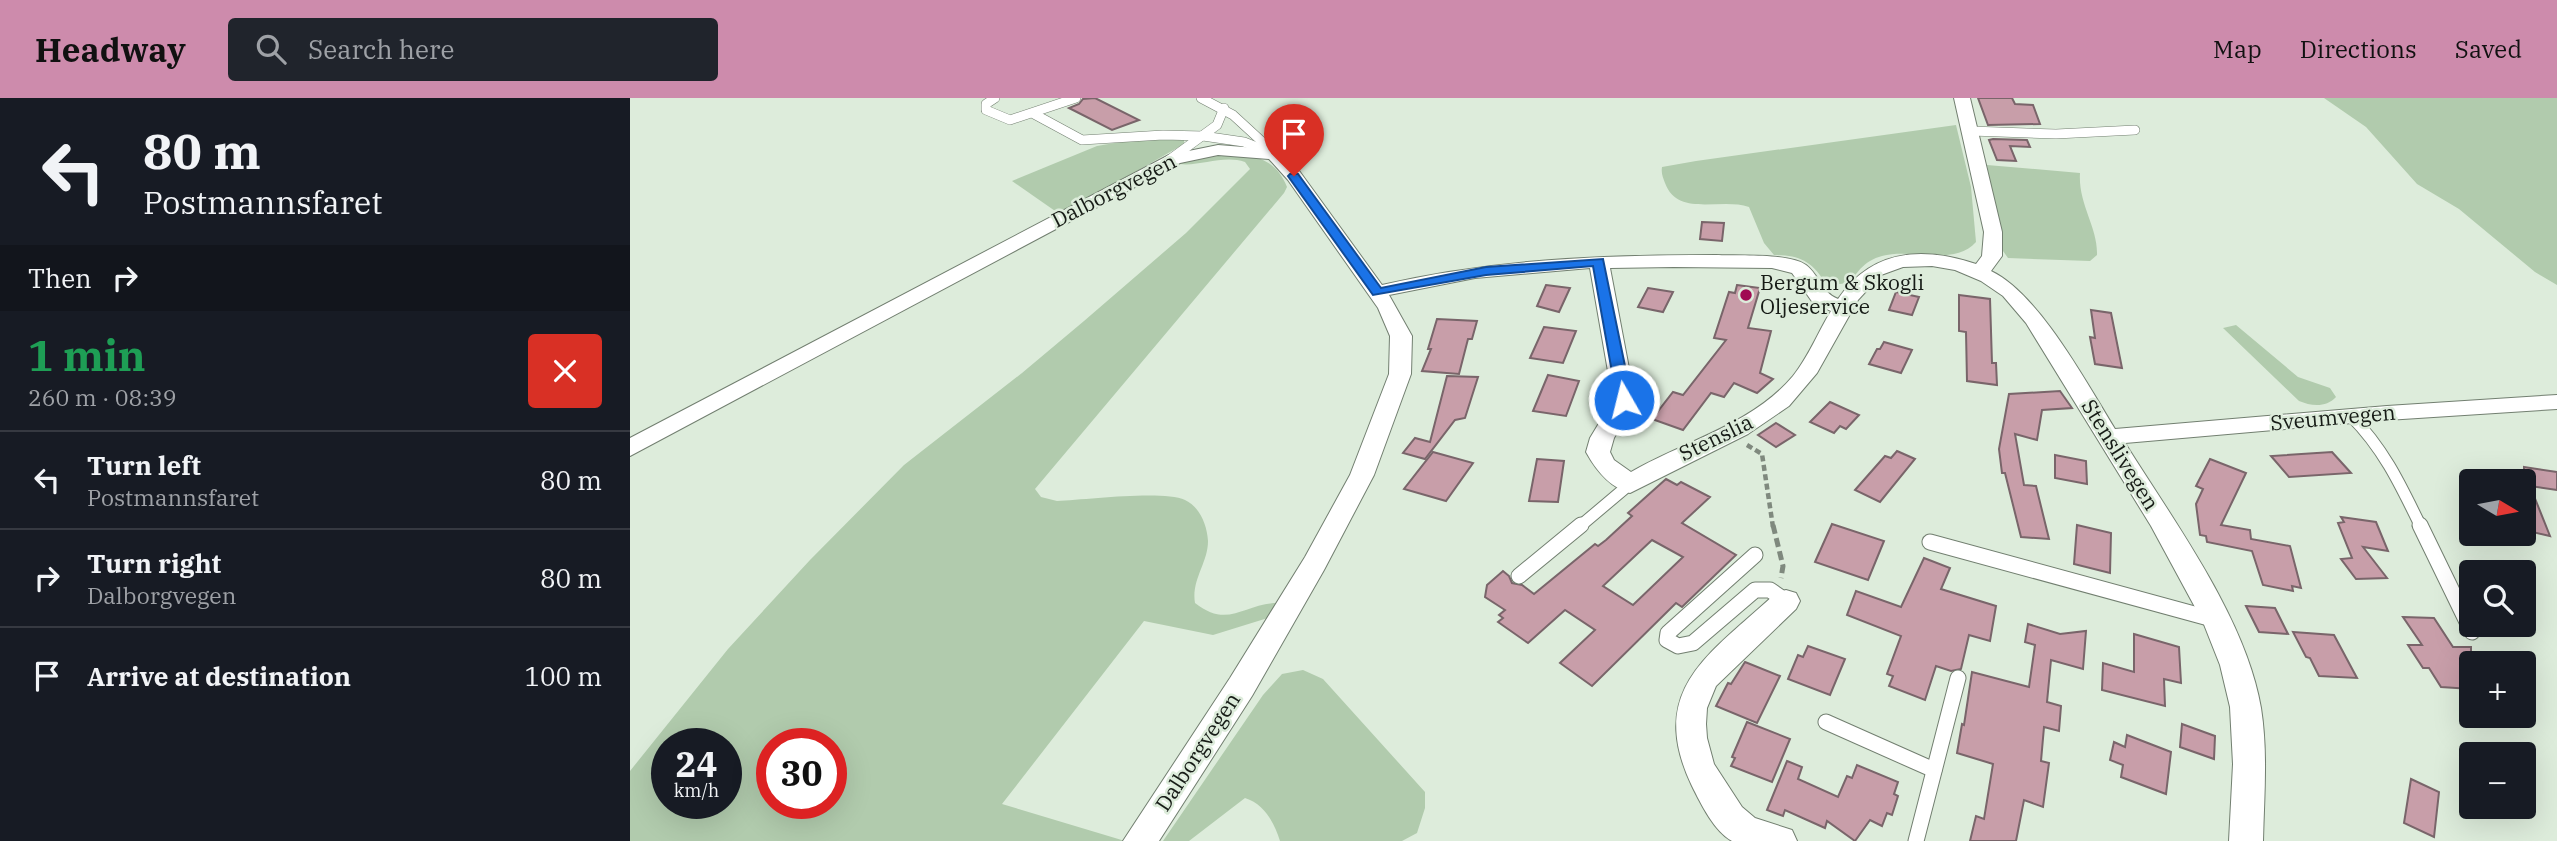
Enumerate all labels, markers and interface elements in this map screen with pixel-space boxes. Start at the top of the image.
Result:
search box [228,18,718,81]
text: Headway [35,28,186,71]
icon: search [252,30,290,68]
text: Search here [308,32,454,66]
text: Map [2213,33,2262,65]
text: Directions [2300,33,2417,65]
text: Saved [2455,33,2522,65]
pin [1264,104,1324,176]
icon: arrive [1275,115,1313,153]
text: 80 m [143,119,261,182]
icon: left [28,126,119,217]
street label: Dalborgvegen [1046,147,1181,234]
text: Postmannsfaret [143,181,382,223]
icon: right [106,259,144,297]
text: Then [28,261,92,295]
place label: Bergum & Skogli Oljeservice [1760,268,1924,320]
marker: Bergum & Skogli Oljeservice [1738,287,1754,303]
text: 1 min [28,328,146,383]
button: close [528,334,602,408]
position arrow [1587,363,1661,437]
text: 260 m · 08:39 [28,382,177,412]
street label: Stenslivegen [2076,394,2166,515]
street label: Sveumvegen [2269,398,2397,436]
street label: Stenslia [1674,407,1757,467]
text: Turn left [87,448,201,482]
icon: left [28,461,66,499]
text: 80 m [540,463,602,497]
north arrow [2459,469,2536,546]
map controls [2459,469,2536,819]
text: Postmannsfaret [87,482,259,512]
text: Turn right [87,546,221,580]
icon: right [28,559,66,597]
button: search [2459,560,2536,637]
text: 80 m [540,561,602,595]
text: Dalborgvegen [87,580,236,610]
button: + [2459,651,2536,728]
icon: arrive [28,657,66,695]
text: Arrive at destination [87,659,351,693]
text: 100 m [524,659,602,693]
street label: Dalborgvegen [1148,687,1246,816]
speed limit sign: 30 [756,728,847,819]
text: 24 [675,741,718,787]
button: − [2459,742,2536,819]
text: km/h [674,779,719,802]

